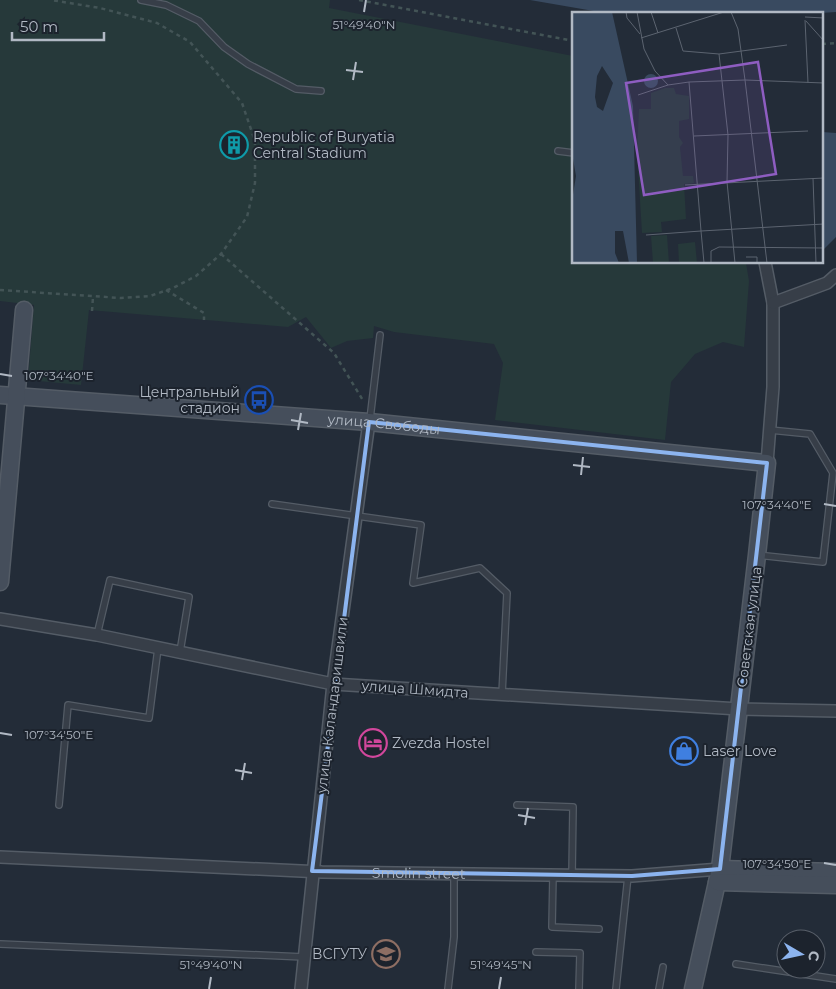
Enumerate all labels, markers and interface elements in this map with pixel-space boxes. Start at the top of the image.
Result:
scale bar [12,10,105,42]
inset map [572,12,824,264]
text: 50 m [20,17,58,36]
text: 51°49'40"N [332,17,396,32]
place label: Republic of Buryatia Central Stadium [253,128,395,162]
building icon: Republic of Buryatia Central Stadium [219,130,249,160]
text: 107°34'40"E [24,368,94,383]
place label: Центральный стадион [139,383,240,417]
bus stop icon: Центральный стадион [244,385,274,415]
street label: улица Свободы [326,410,441,438]
text: 107°34'40"E [742,497,812,512]
street label: Советская улица [733,566,765,688]
street label: улица Каландаришвили [312,616,352,795]
street label: улица Шмидта [360,676,469,702]
text: 107°34'50"E [25,727,93,742]
hotel icon: Zvezda Hostel [358,728,388,758]
place label: Zvezda Hostel [392,734,490,752]
shop icon: Laser Love [669,736,699,766]
place label: Laser Love [703,742,777,760]
text: 107°34'50"E [743,856,811,871]
street label: Smolin street [372,864,466,883]
north arrow [776,929,826,979]
school or university icon: ВСГУТУ [371,939,401,969]
place label: ВСГУТУ [312,945,367,963]
text: С [804,950,824,962]
text: 51°49'40"N [179,957,243,972]
text: 51°49'45"N [470,957,532,972]

